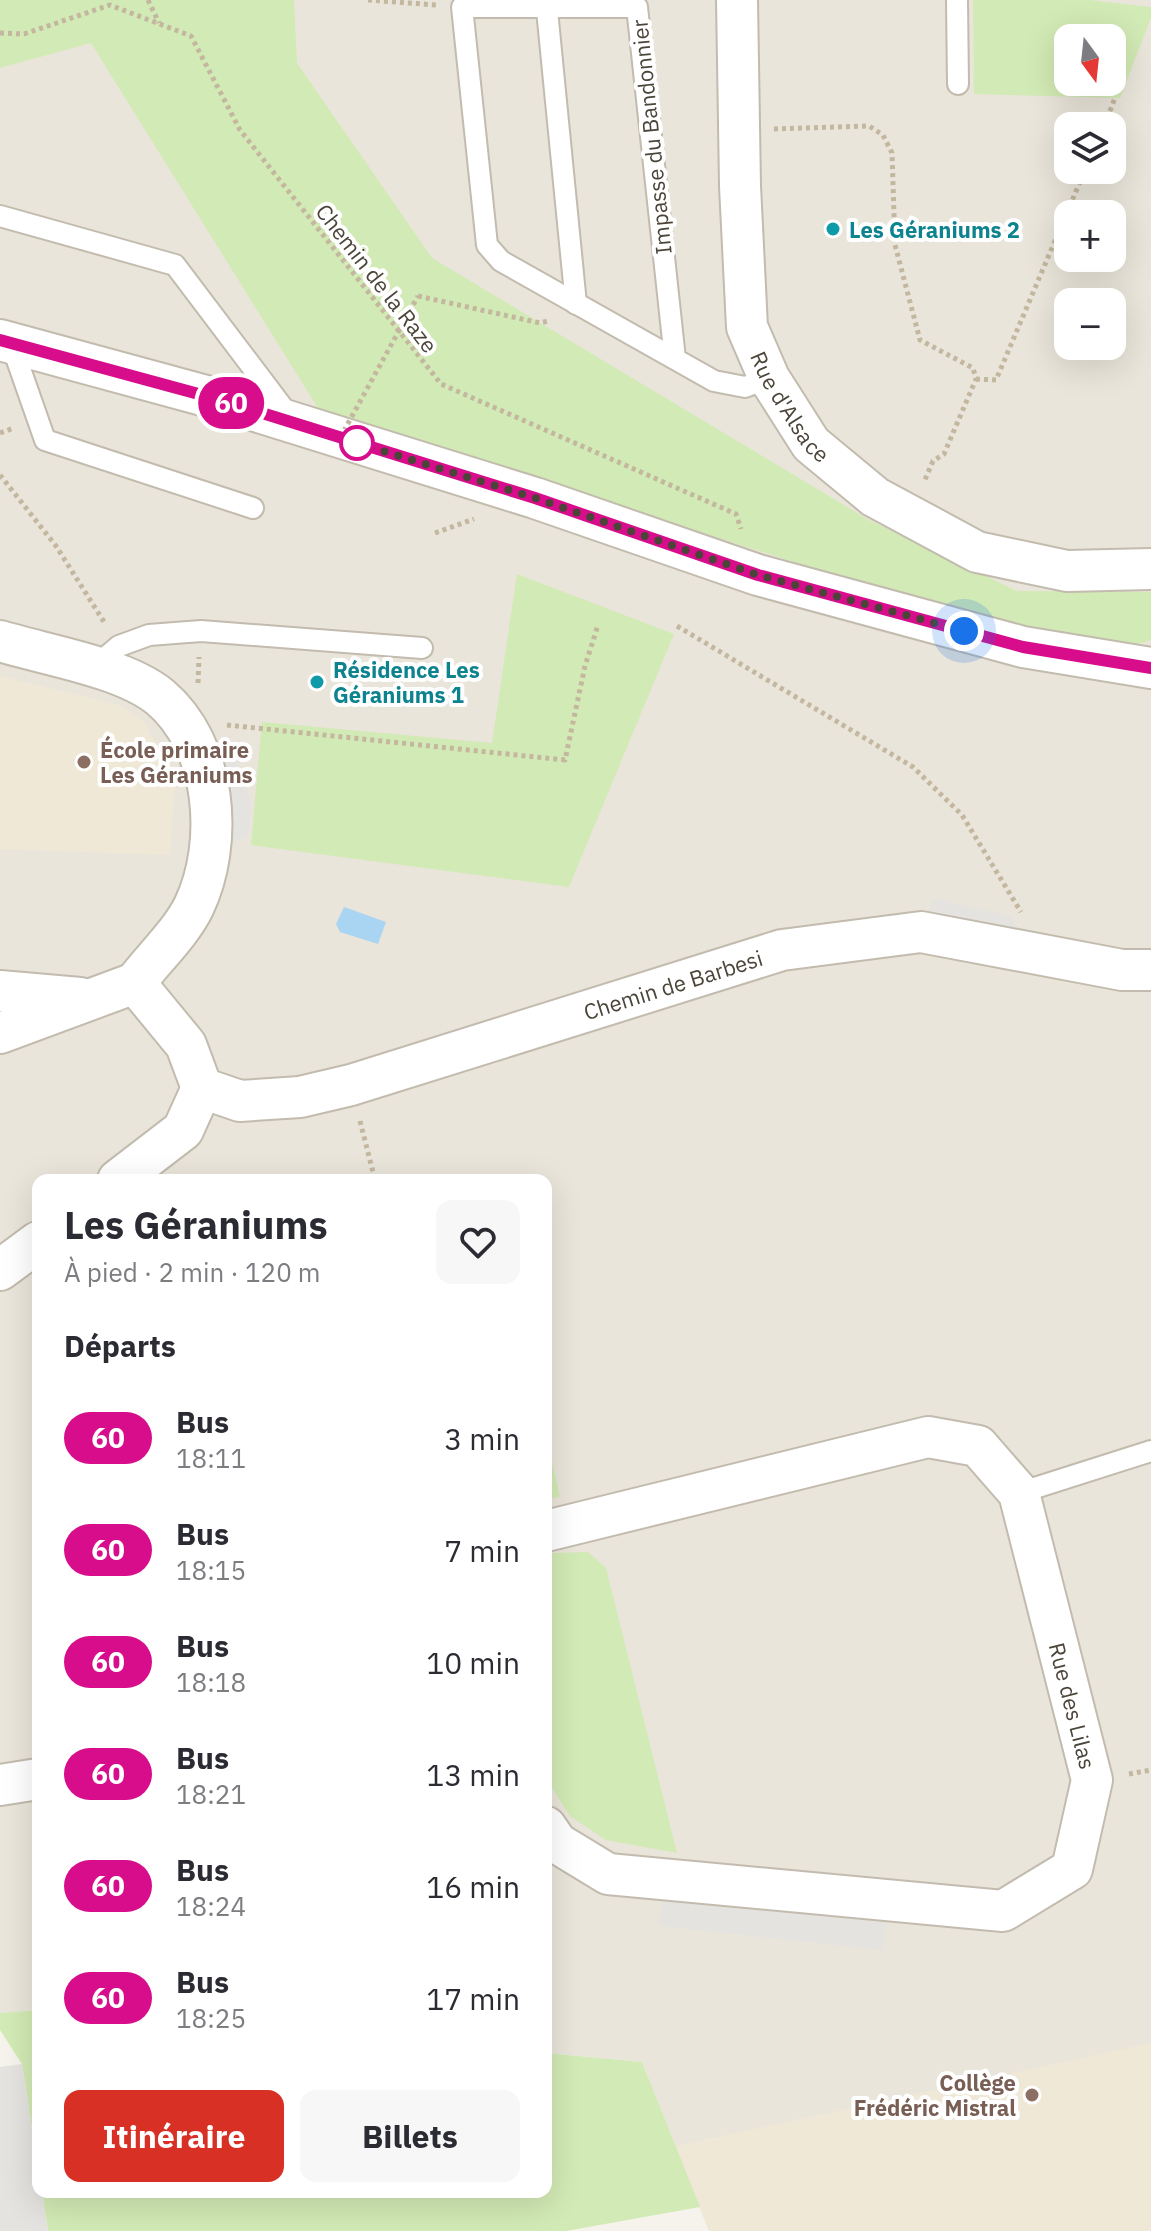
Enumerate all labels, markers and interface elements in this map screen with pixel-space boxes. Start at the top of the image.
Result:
street label: Impasse du Bandonnier [624,18,678,256]
north arrow [1054,24,1126,96]
map controls [1054,24,1126,360]
button: layers [1054,112,1126,184]
street label: Chemin de la Raze [310,198,444,358]
button: + [1054,200,1126,272]
place label: Les Géraniums 2 [849,215,1020,244]
marker: Les Géraniums 2 [824,220,842,238]
button: − [1054,288,1126,360]
street label: Rue d'Alsace [745,347,836,468]
line badge: 60 [195,377,267,429]
text: 60 [214,384,248,421]
unlabelled marker [340,426,374,460]
your location [944,611,984,651]
place label: Résidence Les Géraniums 1 [333,655,480,709]
marker: Résidence Les Géraniums 1 [308,673,326,691]
place label: École primaire Les Géraniums [100,735,253,789]
marker: École primaire Les Géraniums [75,753,93,771]
street label: Chemin de Barbesi [580,943,766,1026]
text: Les Géraniums [64,1200,328,1249]
button: heart [436,1200,520,1284]
text: À pied · 2 min · 120 m [64,1255,321,1289]
text: Départs [64,1326,176,1365]
text: Bus [176,1402,229,1441]
text: 60 [91,1419,125,1456]
text: 3 min [444,1419,520,1458]
text: 18:11 [176,1441,246,1475]
text: Bus [176,1514,229,1553]
text: 60 [91,1531,125,1568]
text: 7 min [444,1531,520,1570]
text: 18:15 [176,1553,246,1587]
text: Bus [176,1626,229,1665]
street label: Rue des Lilas [1043,1639,1103,1772]
text: 60 [91,1643,125,1680]
text: 10 min [426,1643,520,1682]
text: 18:18 [176,1665,246,1699]
text: Bus [176,1738,229,1777]
text: 60 [91,1755,125,1792]
text: 13 min [426,1755,520,1794]
text: 18:21 [176,1777,246,1811]
text: Bus [176,1850,229,1889]
text: 60 [91,1867,125,1904]
text: 16 min [426,1867,520,1906]
text: 18:24 [176,1889,246,1923]
text: Bus [176,1962,229,2001]
text: 60 [91,1979,125,2016]
text: 17 min [426,1979,520,2018]
text: 18:25 [176,2001,246,2035]
place label: Collège Frédéric Mistral [854,2068,1016,2122]
marker: Collège Frédéric Mistral [1023,2086,1041,2104]
button: Itinéraire [64,2090,284,2182]
button: Billets [300,2090,520,2182]

